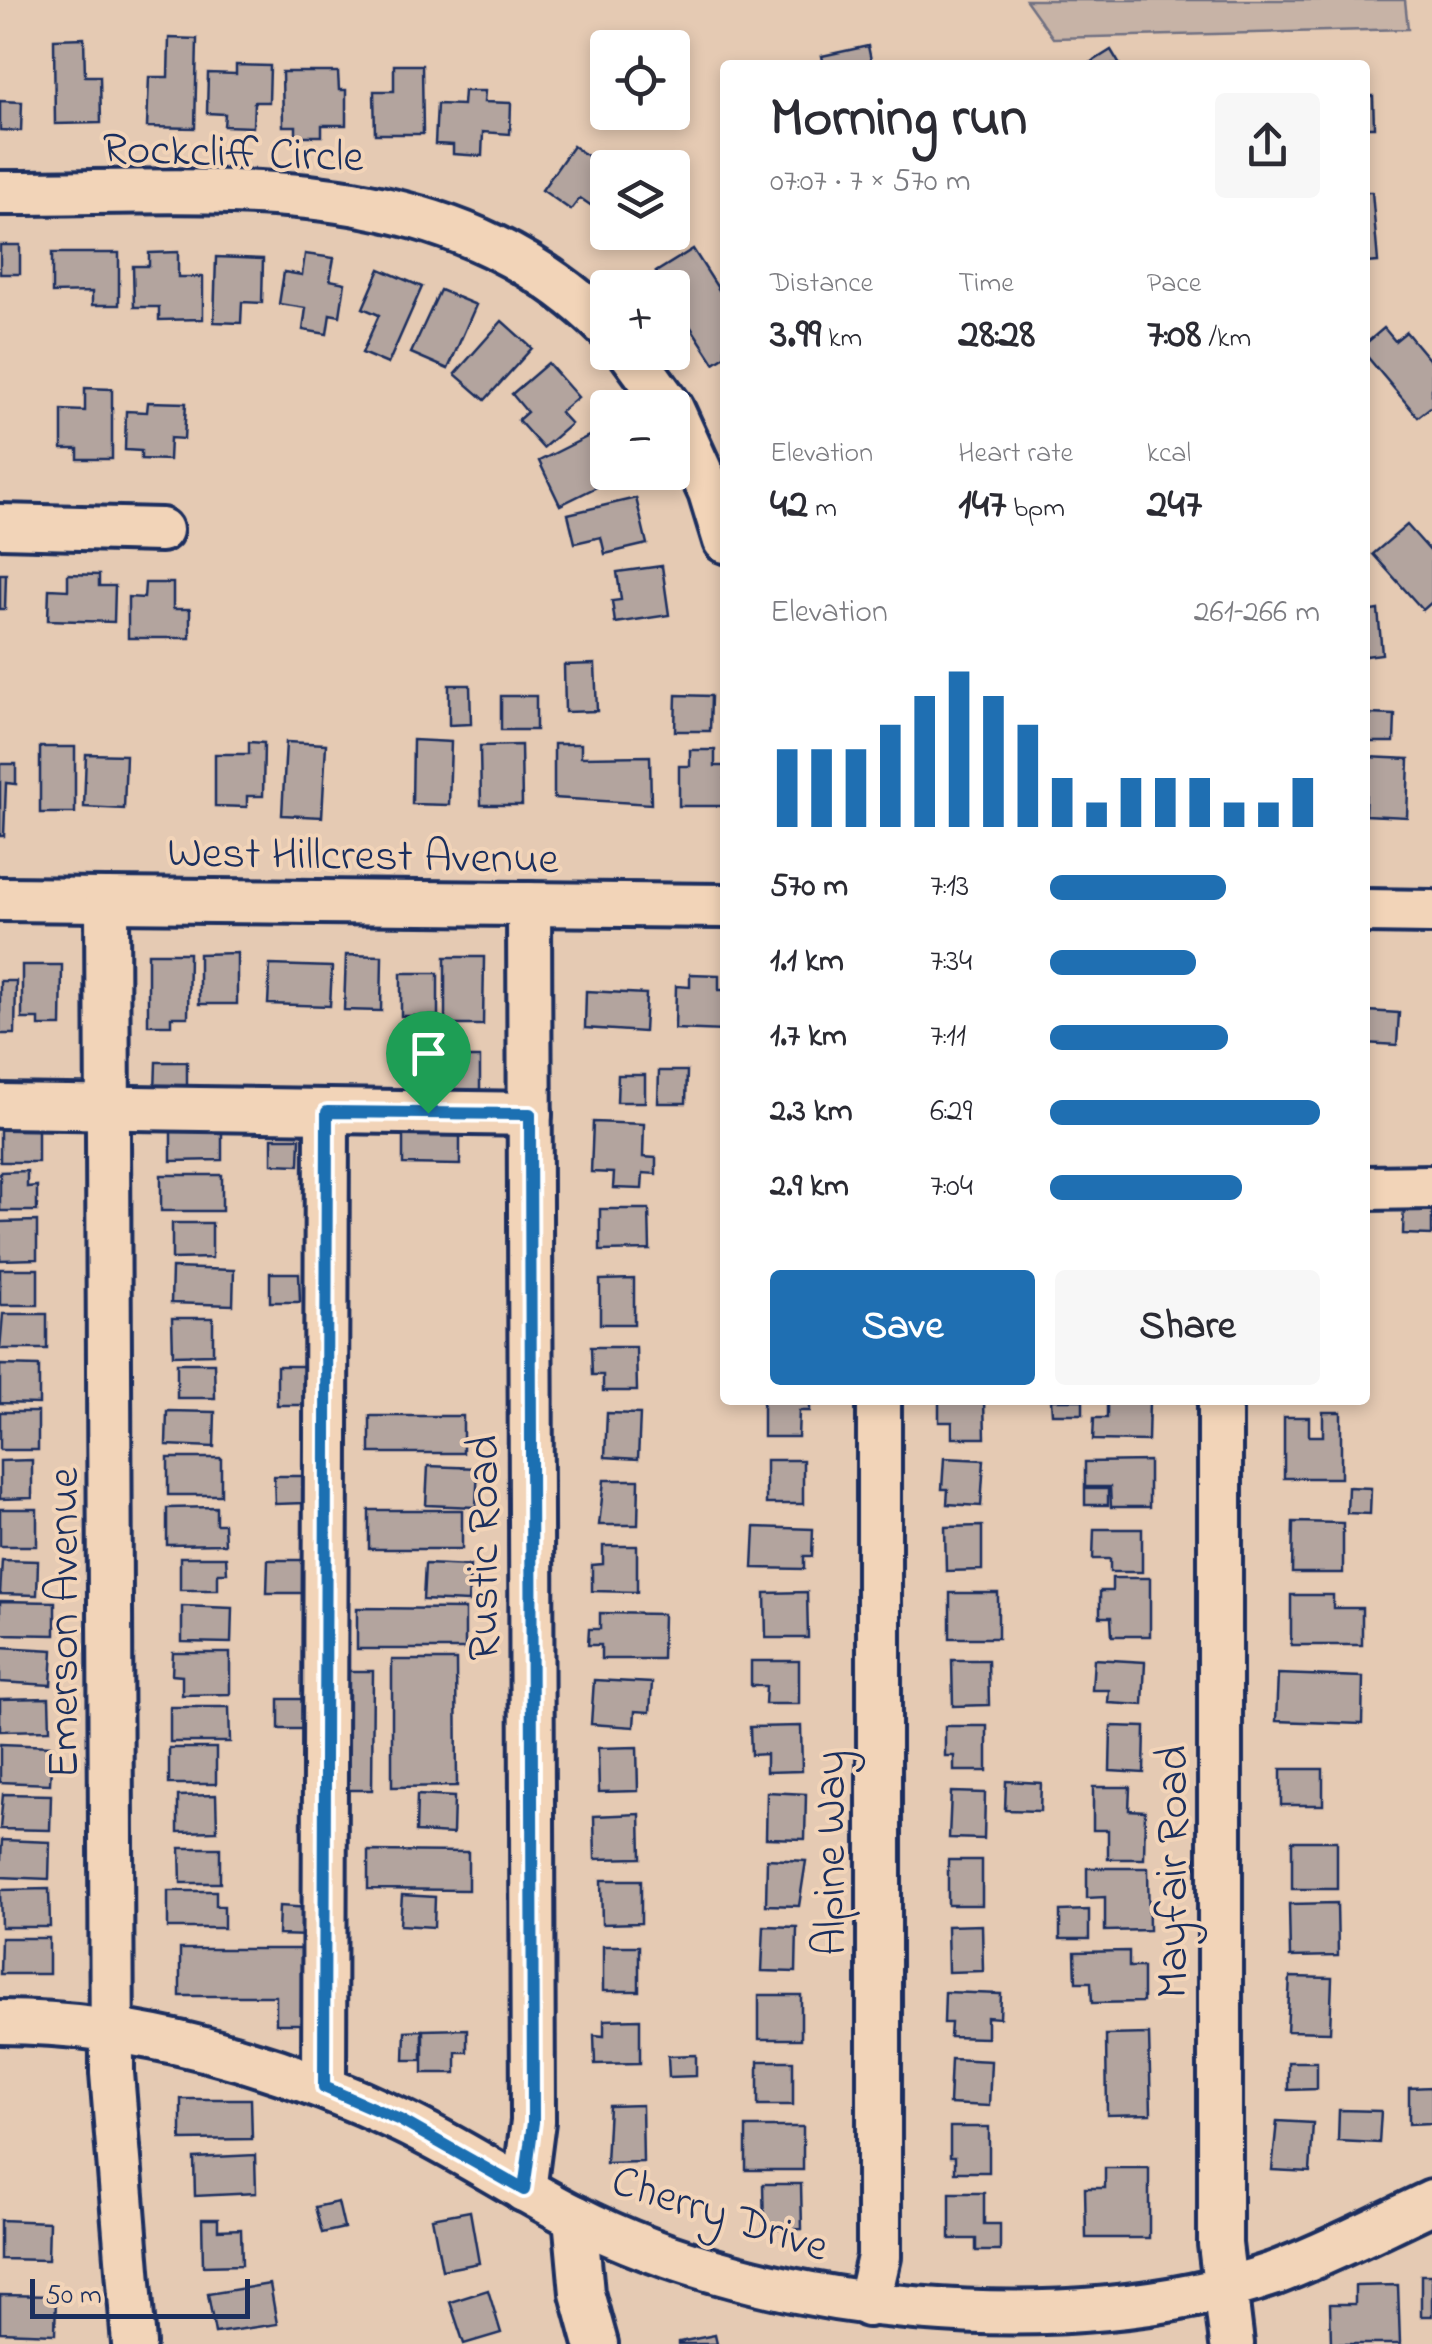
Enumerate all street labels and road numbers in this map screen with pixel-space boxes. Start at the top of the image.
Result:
street label: Rockcliff Circle [101,117,366,193]
street label: West Hillcrest Avenue [167,822,560,894]
street label: Rustic Road [453,1435,519,1661]
street label: Emerson Avenue [33,1467,99,1778]
street label: Mayfair Road [1142,1746,1208,1999]
street label: Alpine Way [800,1750,866,1956]
street label: Cherry Drive [603,2150,837,2282]

